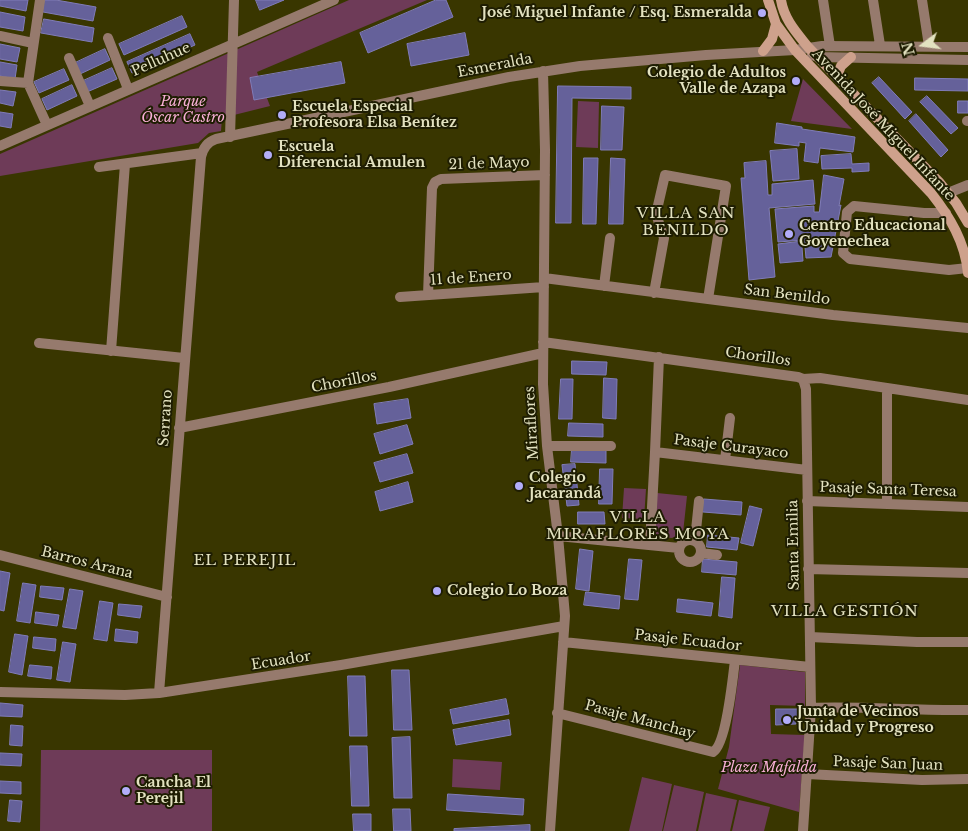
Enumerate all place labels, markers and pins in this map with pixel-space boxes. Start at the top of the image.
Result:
place label: José Miguel Infante / Esq. Esmeralda [482,5,752,21]
marker: José Miguel Infante / Esq. Esmeralda [756,7,768,19]
place label: Colegio de Adultos Valle de Azapa [647,65,786,98]
marker: Colegio de Adultos Valle de Azapa [790,75,802,87]
place label: Escuela Especial Profesora Elsa Benítez [292,99,457,132]
marker: Escuela Especial Profesora Elsa Benítez [276,109,288,121]
place label: Escuela Diferencial Amulen [278,139,425,172]
marker: Escuela Diferencial Amulen [262,149,274,161]
place label: Centro Educacional Goyenechea [799,218,946,250]
marker: Centro Educacional Goyenechea [783,228,795,240]
place label: Colegio Jacarandá [529,470,601,502]
marker: Colegio Jacarandá [513,480,525,492]
place label: Colegio Lo Boza [447,583,567,599]
marker: Colegio Lo Boza [431,585,443,597]
place label: Junta de Vecinos Unidad y Progreso [797,704,934,736]
marker: Junta de Vecinos Unidad y Progreso [781,714,793,726]
place label: Cancha El Perejil [136,775,211,808]
marker: Cancha El Perejil [120,785,132,797]

